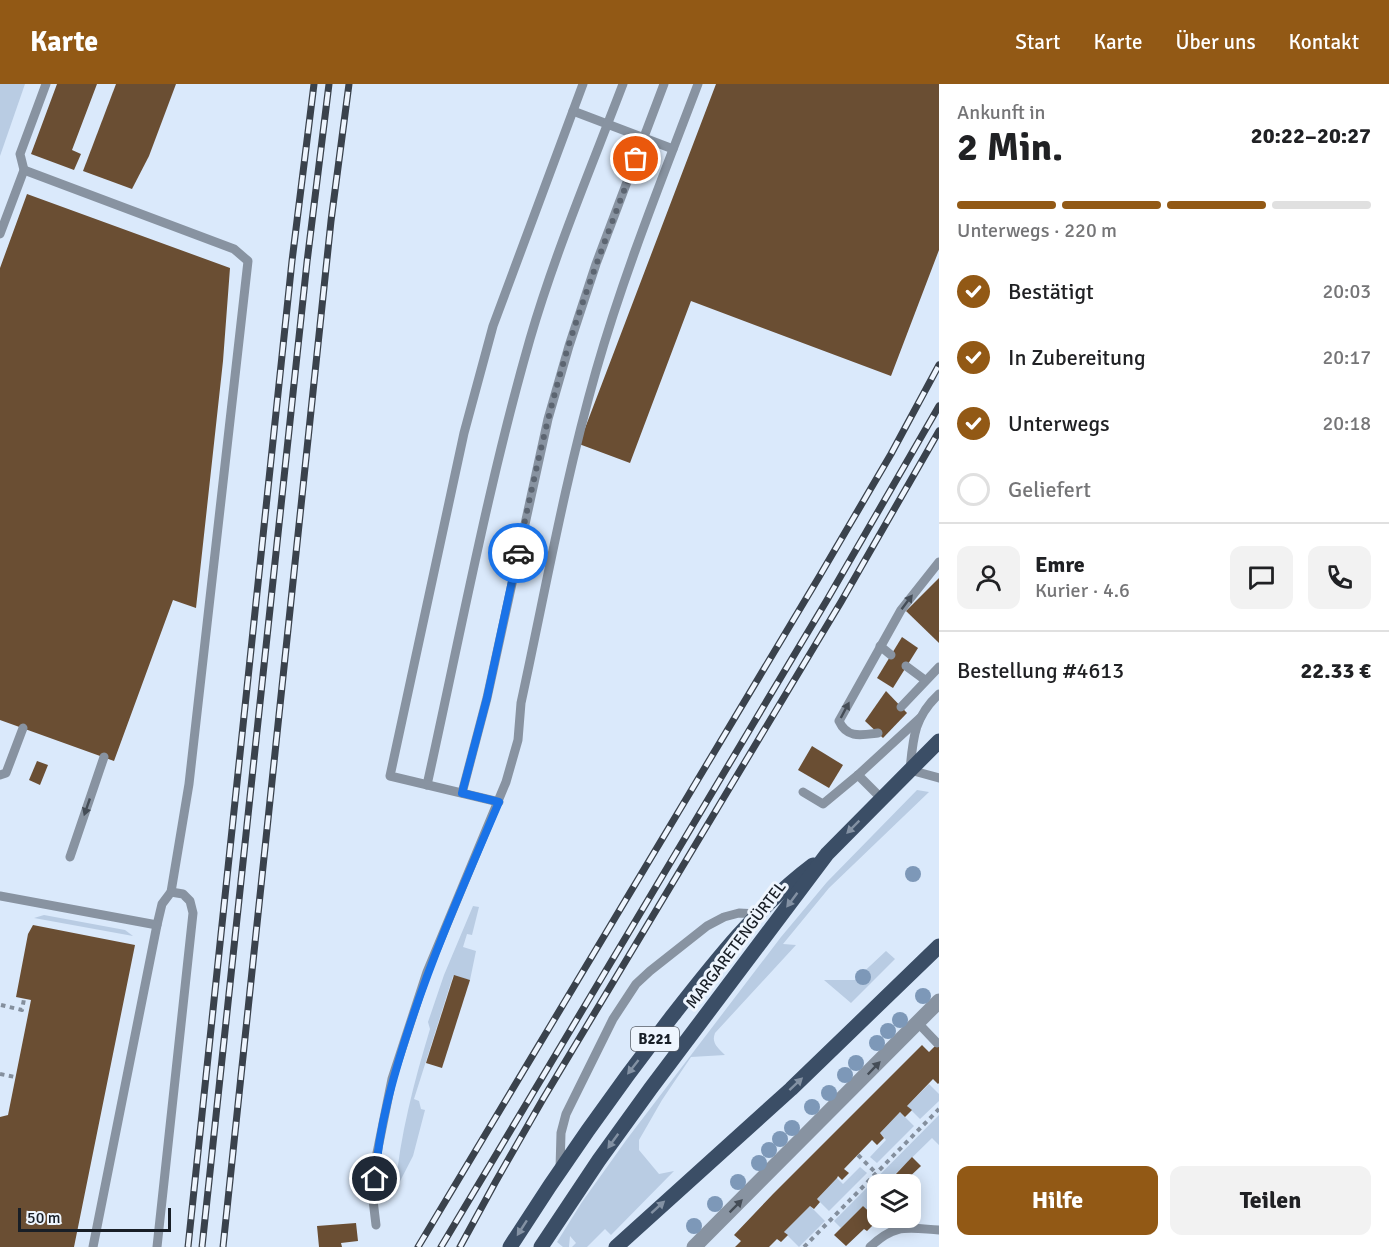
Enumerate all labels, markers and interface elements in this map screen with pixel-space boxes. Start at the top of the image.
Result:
text: Karte [30,25,98,59]
text: Start [1015,29,1060,55]
text: Karte [1093,29,1142,55]
text: Über uns [1175,29,1256,55]
text: Kontakt [1289,29,1359,55]
text: Ankunft in [957,100,1045,125]
text: 20:22–20:27 [1251,122,1371,149]
text: 2 Min. [957,123,1063,171]
pin [610,133,661,184]
icon: bag [619,142,652,175]
text: Unterwegs · 220 m [957,218,1117,243]
icon: check [957,275,990,308]
text: Bestätigt [1008,278,1094,305]
text: 20:03 [1322,279,1371,304]
icon: check [957,341,990,374]
text: In Zubereitung [1008,344,1146,371]
text: 20:17 [1322,345,1371,370]
icon: check [957,407,990,440]
text: Unterwegs [1008,410,1110,437]
text: 20:18 [1322,411,1371,436]
text: Geliefert [1008,476,1091,503]
courier [488,523,548,583]
icon: car [502,537,535,570]
button: person [957,546,1020,609]
button: chat [1230,546,1293,609]
button: phone [1308,546,1371,609]
text: Emre [1035,551,1085,578]
text: Kurier · 4.6 [1035,578,1130,603]
one-way arrow [901,595,913,611]
text: Bestellung #4613 [957,657,1124,684]
text: 22.33 € [1300,657,1371,684]
one-way arrow [840,701,850,718]
one-way arrow [82,798,91,816]
one-way arrow [847,820,861,834]
street label: MARGARETENGÜRTEL [682,877,790,1013]
one-way arrow [786,893,798,908]
road number: B221 [631,1027,679,1051]
one-way arrow [627,1059,640,1075]
one-way arrow [866,1061,880,1075]
one-way arrow [788,1078,803,1091]
one-way arrow [607,1133,619,1148]
pin [349,1153,400,1204]
icon: home [358,1162,391,1195]
button: Hilfe [957,1166,1158,1235]
button: Teilen [1170,1166,1371,1235]
map controls [867,1174,921,1228]
button: layers [867,1174,921,1228]
one-way arrow [729,1198,743,1213]
one-way arrow [651,1200,666,1214]
scale bar [18,1205,171,1232]
text: 50 m [27,1208,61,1228]
one-way arrow [517,1219,528,1236]

